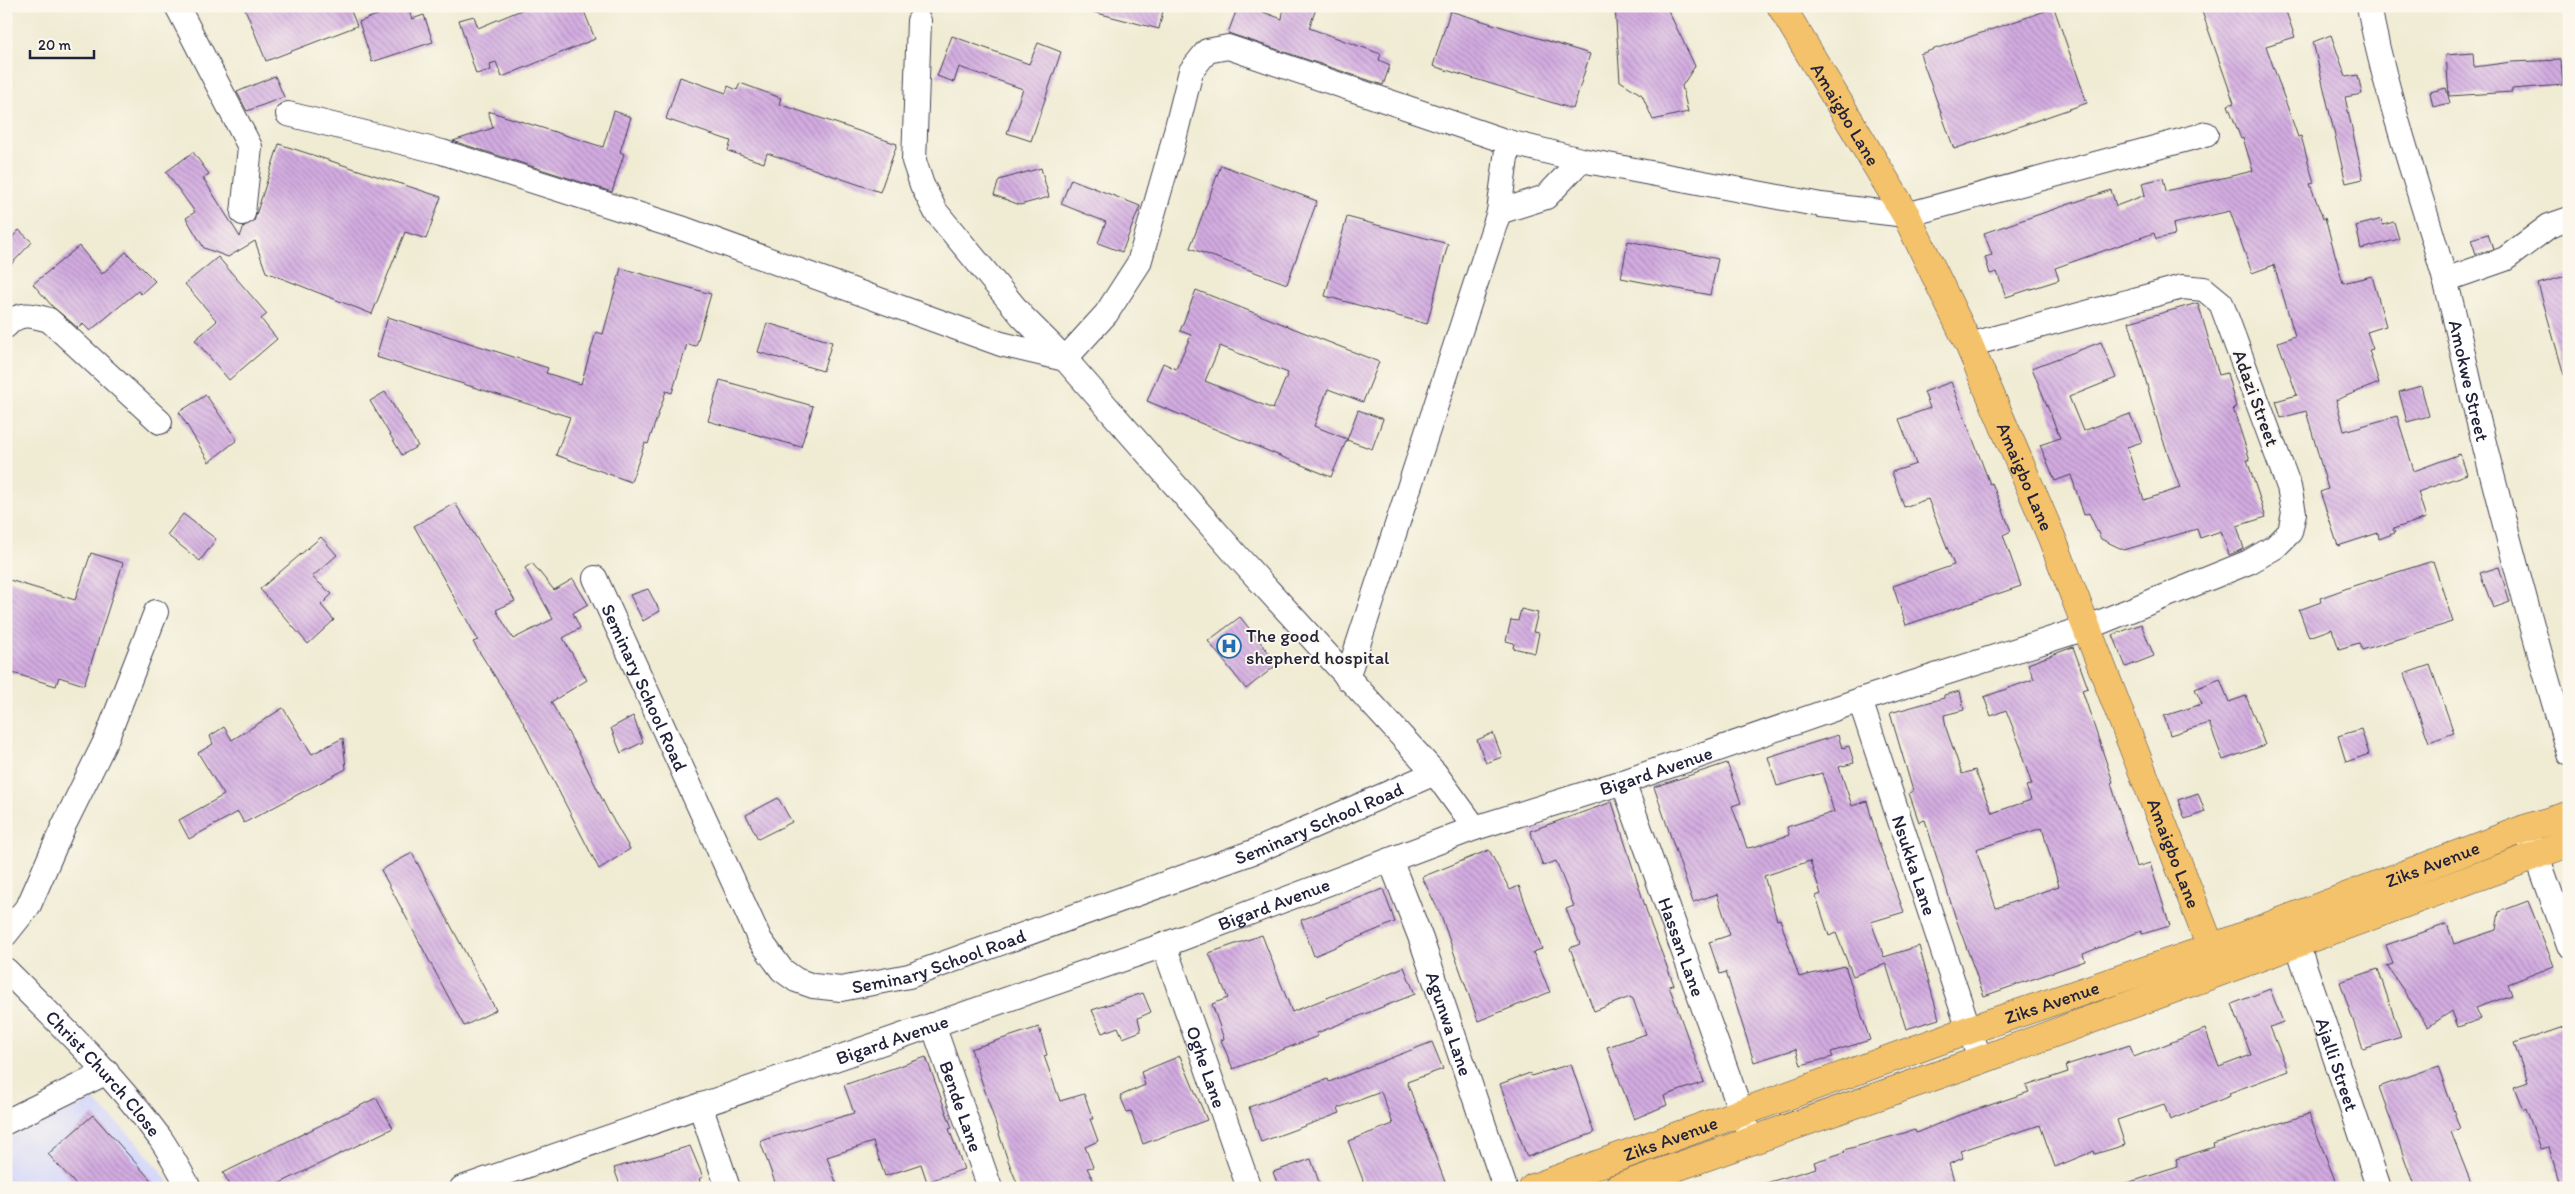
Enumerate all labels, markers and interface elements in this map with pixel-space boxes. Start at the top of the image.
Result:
scale bar [30,28,94,60]
text: 20 m [38,36,72,54]
street label: Amaigbo Lane [1806,59,1885,170]
street label: Amokwe Street [2444,317,2495,444]
street label: Adazi Street [2228,347,2284,449]
street label: Amaigbo Lane [1992,419,2059,534]
street label: Seminary School Road [597,600,693,774]
place label: The good shepherd hospital [1246,624,1390,669]
hospital icon: The good shepherd hospital [1216,633,1242,659]
street label: Bigard Avenue [1597,740,1715,800]
street label: Seminary School Road [1231,777,1406,869]
street label: Amaigbo Lane [2142,795,2206,911]
street label: Nsukka Lane [1887,812,1942,918]
street label: Ziks Avenue [2382,836,2482,892]
street label: Bigard Avenue [1215,872,1333,935]
street label: Hassan Lane [1654,894,1710,999]
street label: Seminary School Road [850,924,1029,998]
street label: Agunwa Lane [1421,969,1478,1079]
street label: Ziks Avenue [2001,975,2102,1029]
street label: Christ Church Close [41,1005,166,1141]
street label: Bigard Avenue [833,1009,951,1069]
street label: Ajalli Street [2311,1015,2364,1114]
street label: Oghe Lane [1182,1023,1232,1111]
street label: Bende Lane [935,1058,988,1155]
street label: Ziks Avenue [1620,1111,1721,1166]

